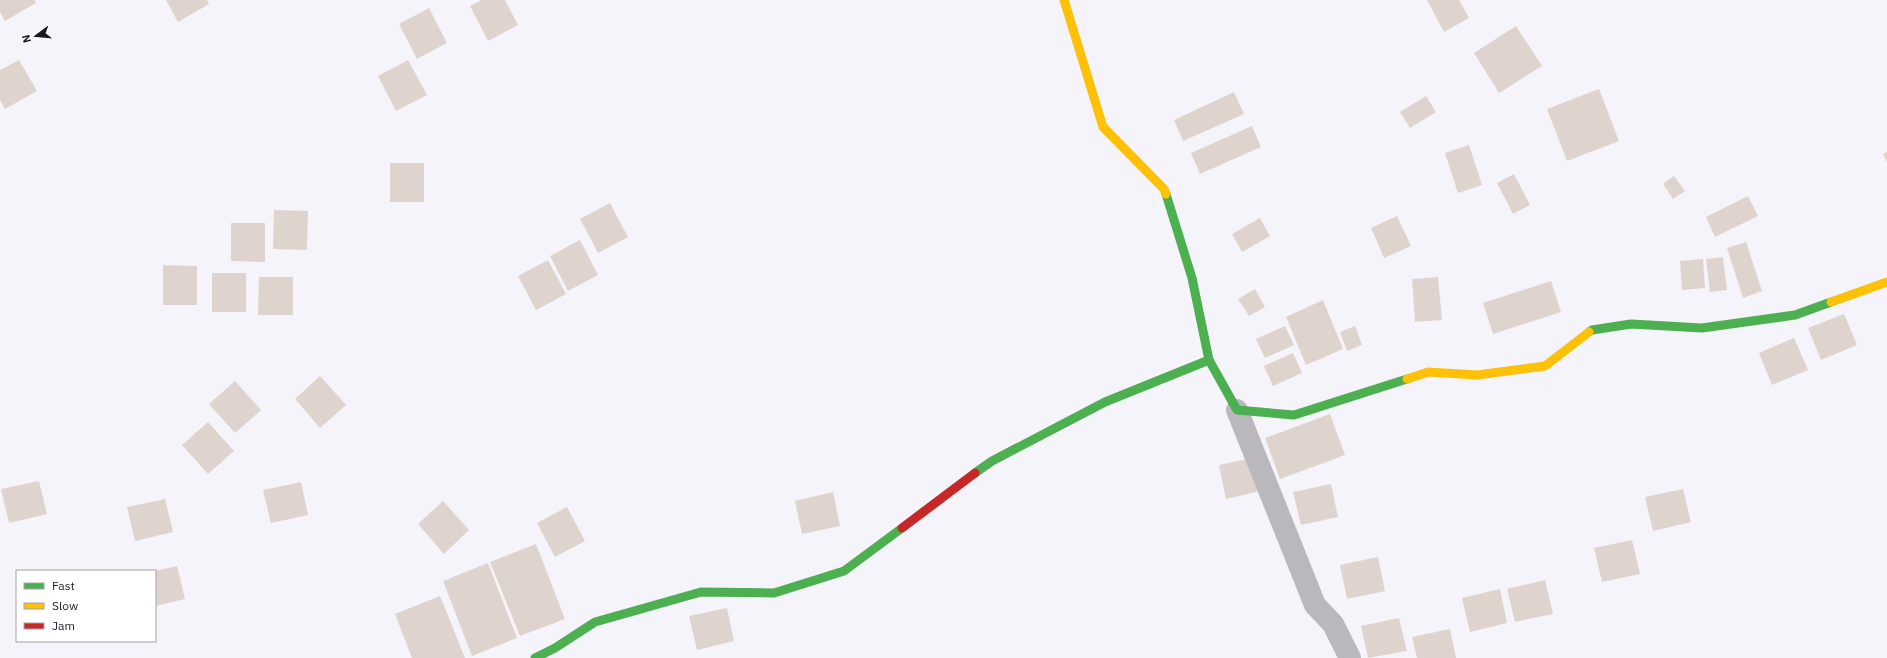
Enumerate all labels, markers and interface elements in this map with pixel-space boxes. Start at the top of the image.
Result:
north arrow [16,16,56,56]
text: N [19,33,34,45]
legend [16,570,156,642]
text: Fast [52,578,75,593]
text: Slow [52,598,78,613]
text: Jam [52,618,75,633]

